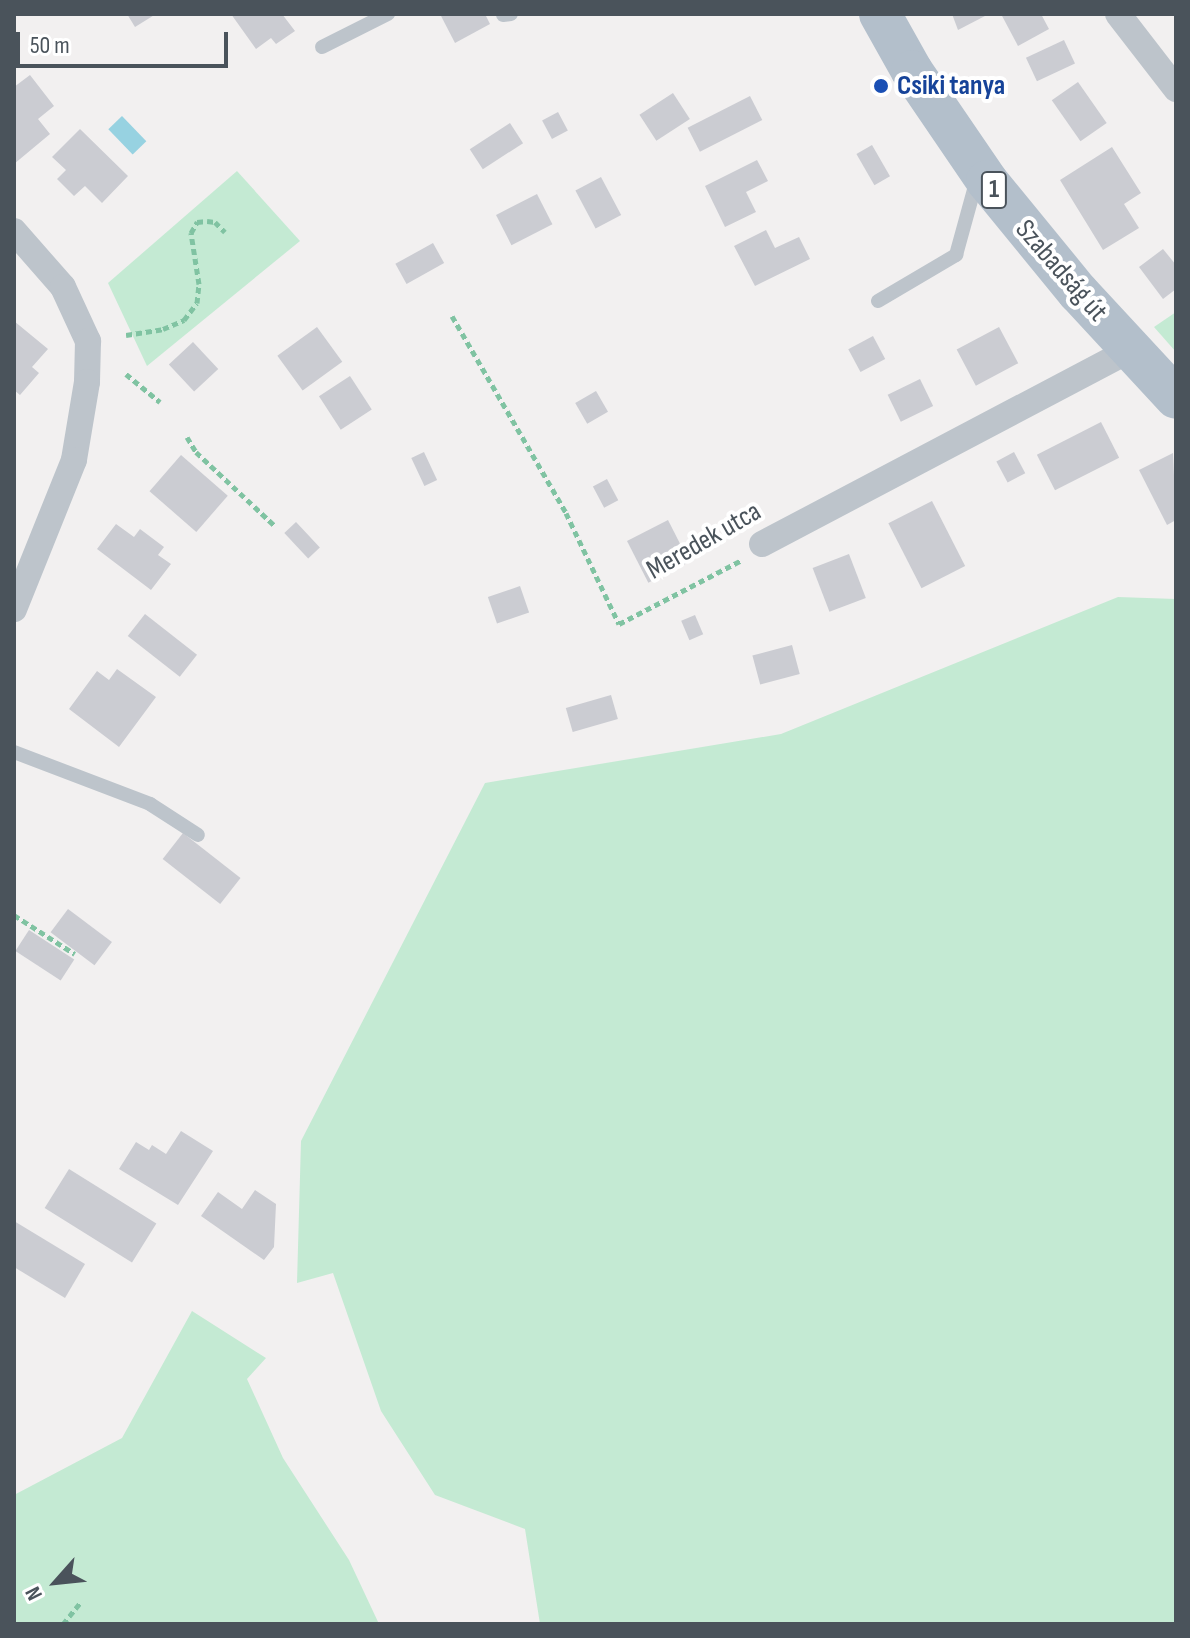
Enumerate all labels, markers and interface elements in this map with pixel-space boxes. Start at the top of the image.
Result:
scale bar [20,16,232,66]
text: 50 m [30,31,70,60]
place label: Csiki tanya [897,69,1005,103]
marker: Csiki tanya [872,77,890,95]
road number: 1 [980,168,1008,212]
street label: Szabadság út [1008,213,1114,329]
street label: Meredek utca [641,495,767,587]
north arrow [16,1542,96,1622]
text: N [19,1582,49,1604]

